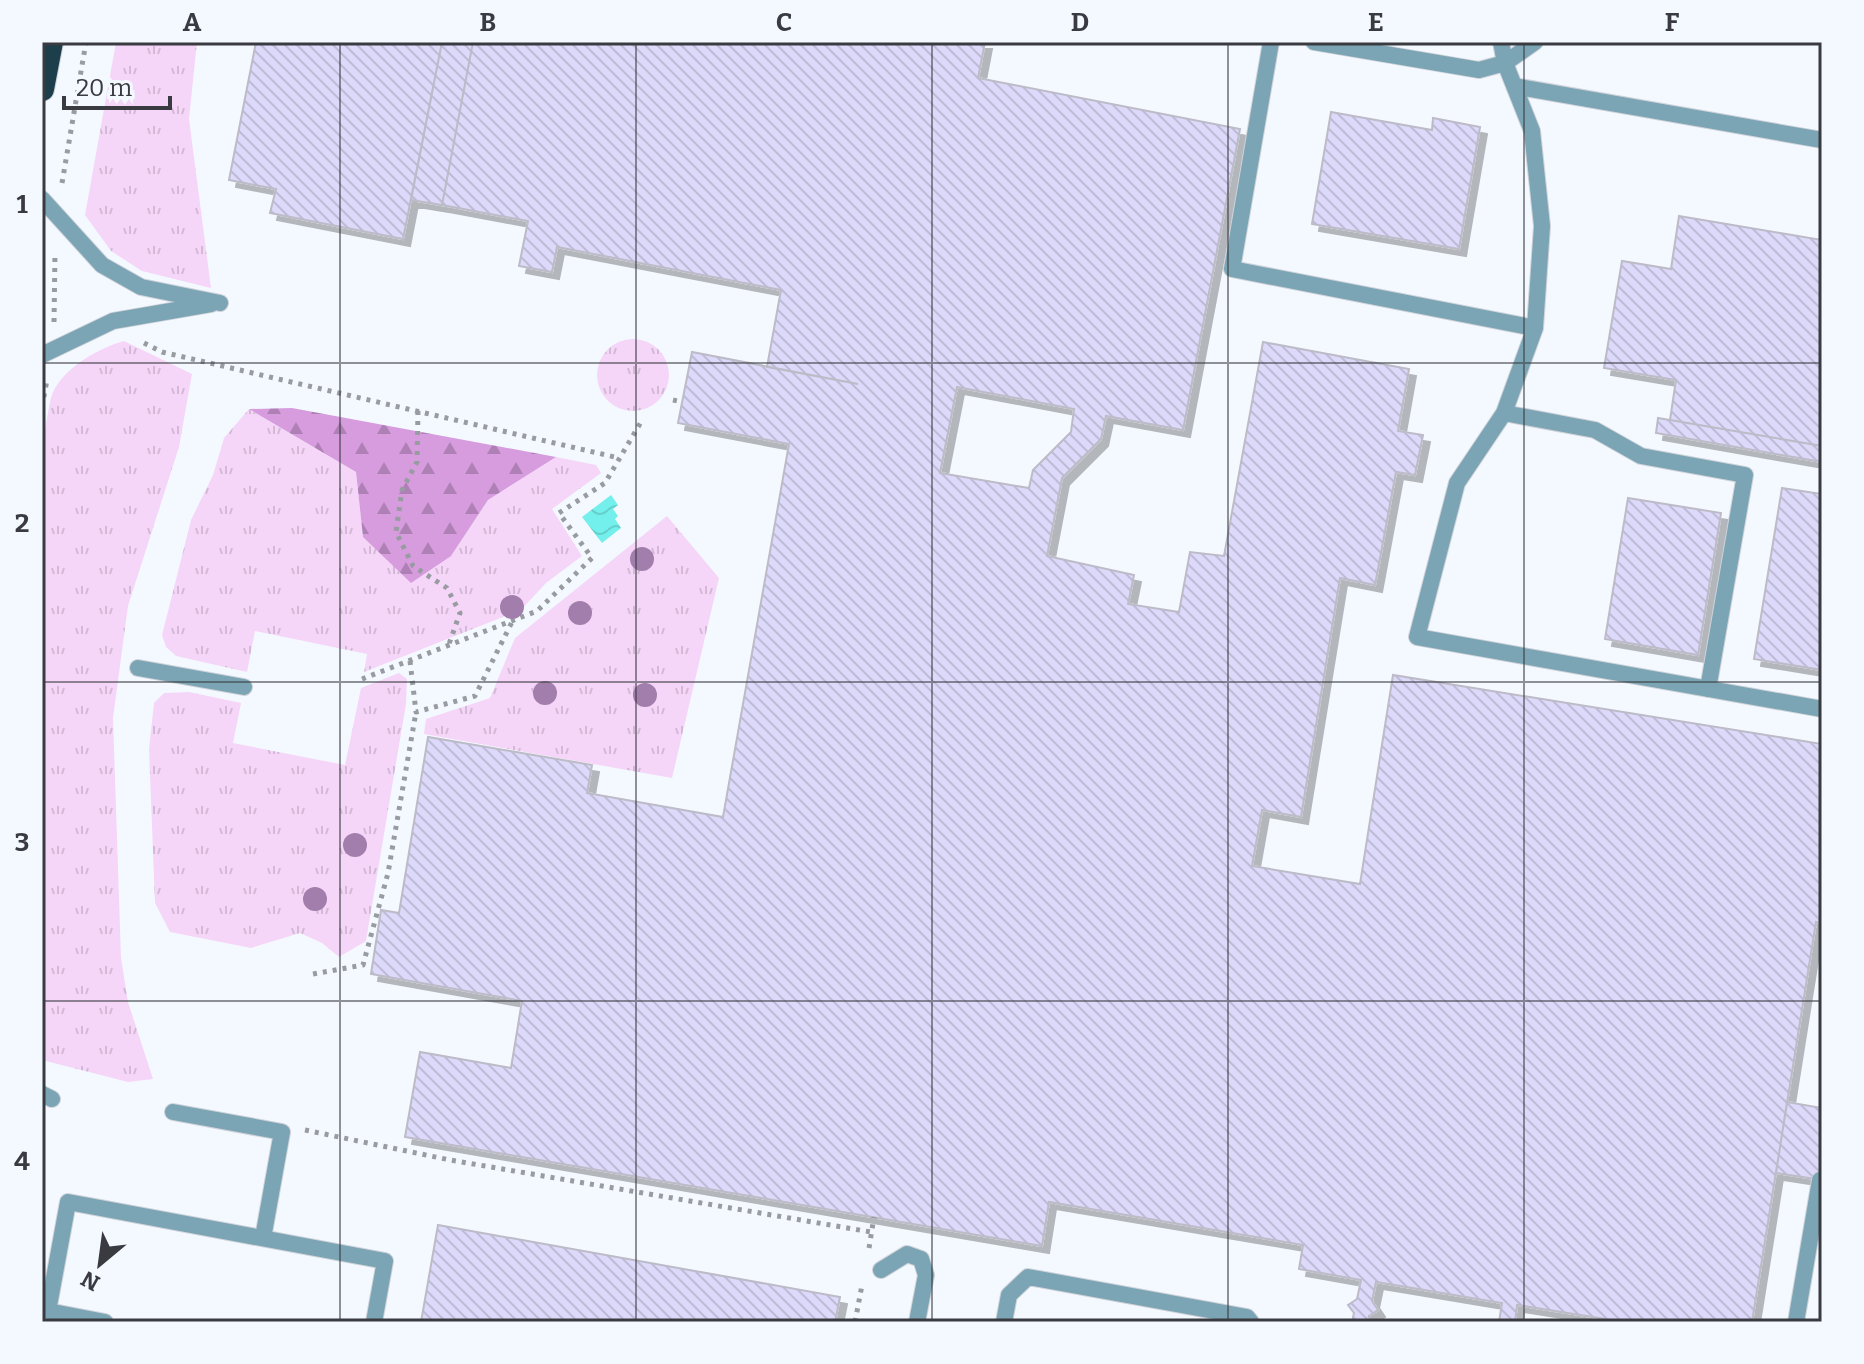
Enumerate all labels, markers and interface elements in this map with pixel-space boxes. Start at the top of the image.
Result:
text: A [183,7,202,38]
text: B [480,7,496,38]
text: C [776,7,792,38]
text: D [1071,7,1089,38]
text: E [1368,7,1384,38]
text: F [1665,7,1680,38]
scale bar [64,60,170,110]
text: 20 m [76,74,132,102]
text: 1 [16,189,28,220]
text: 2 [15,508,29,539]
text: 3 [15,827,29,858]
text: 4 [14,1146,30,1177]
north arrow [60,1224,140,1304]
text: N [77,1265,105,1297]

